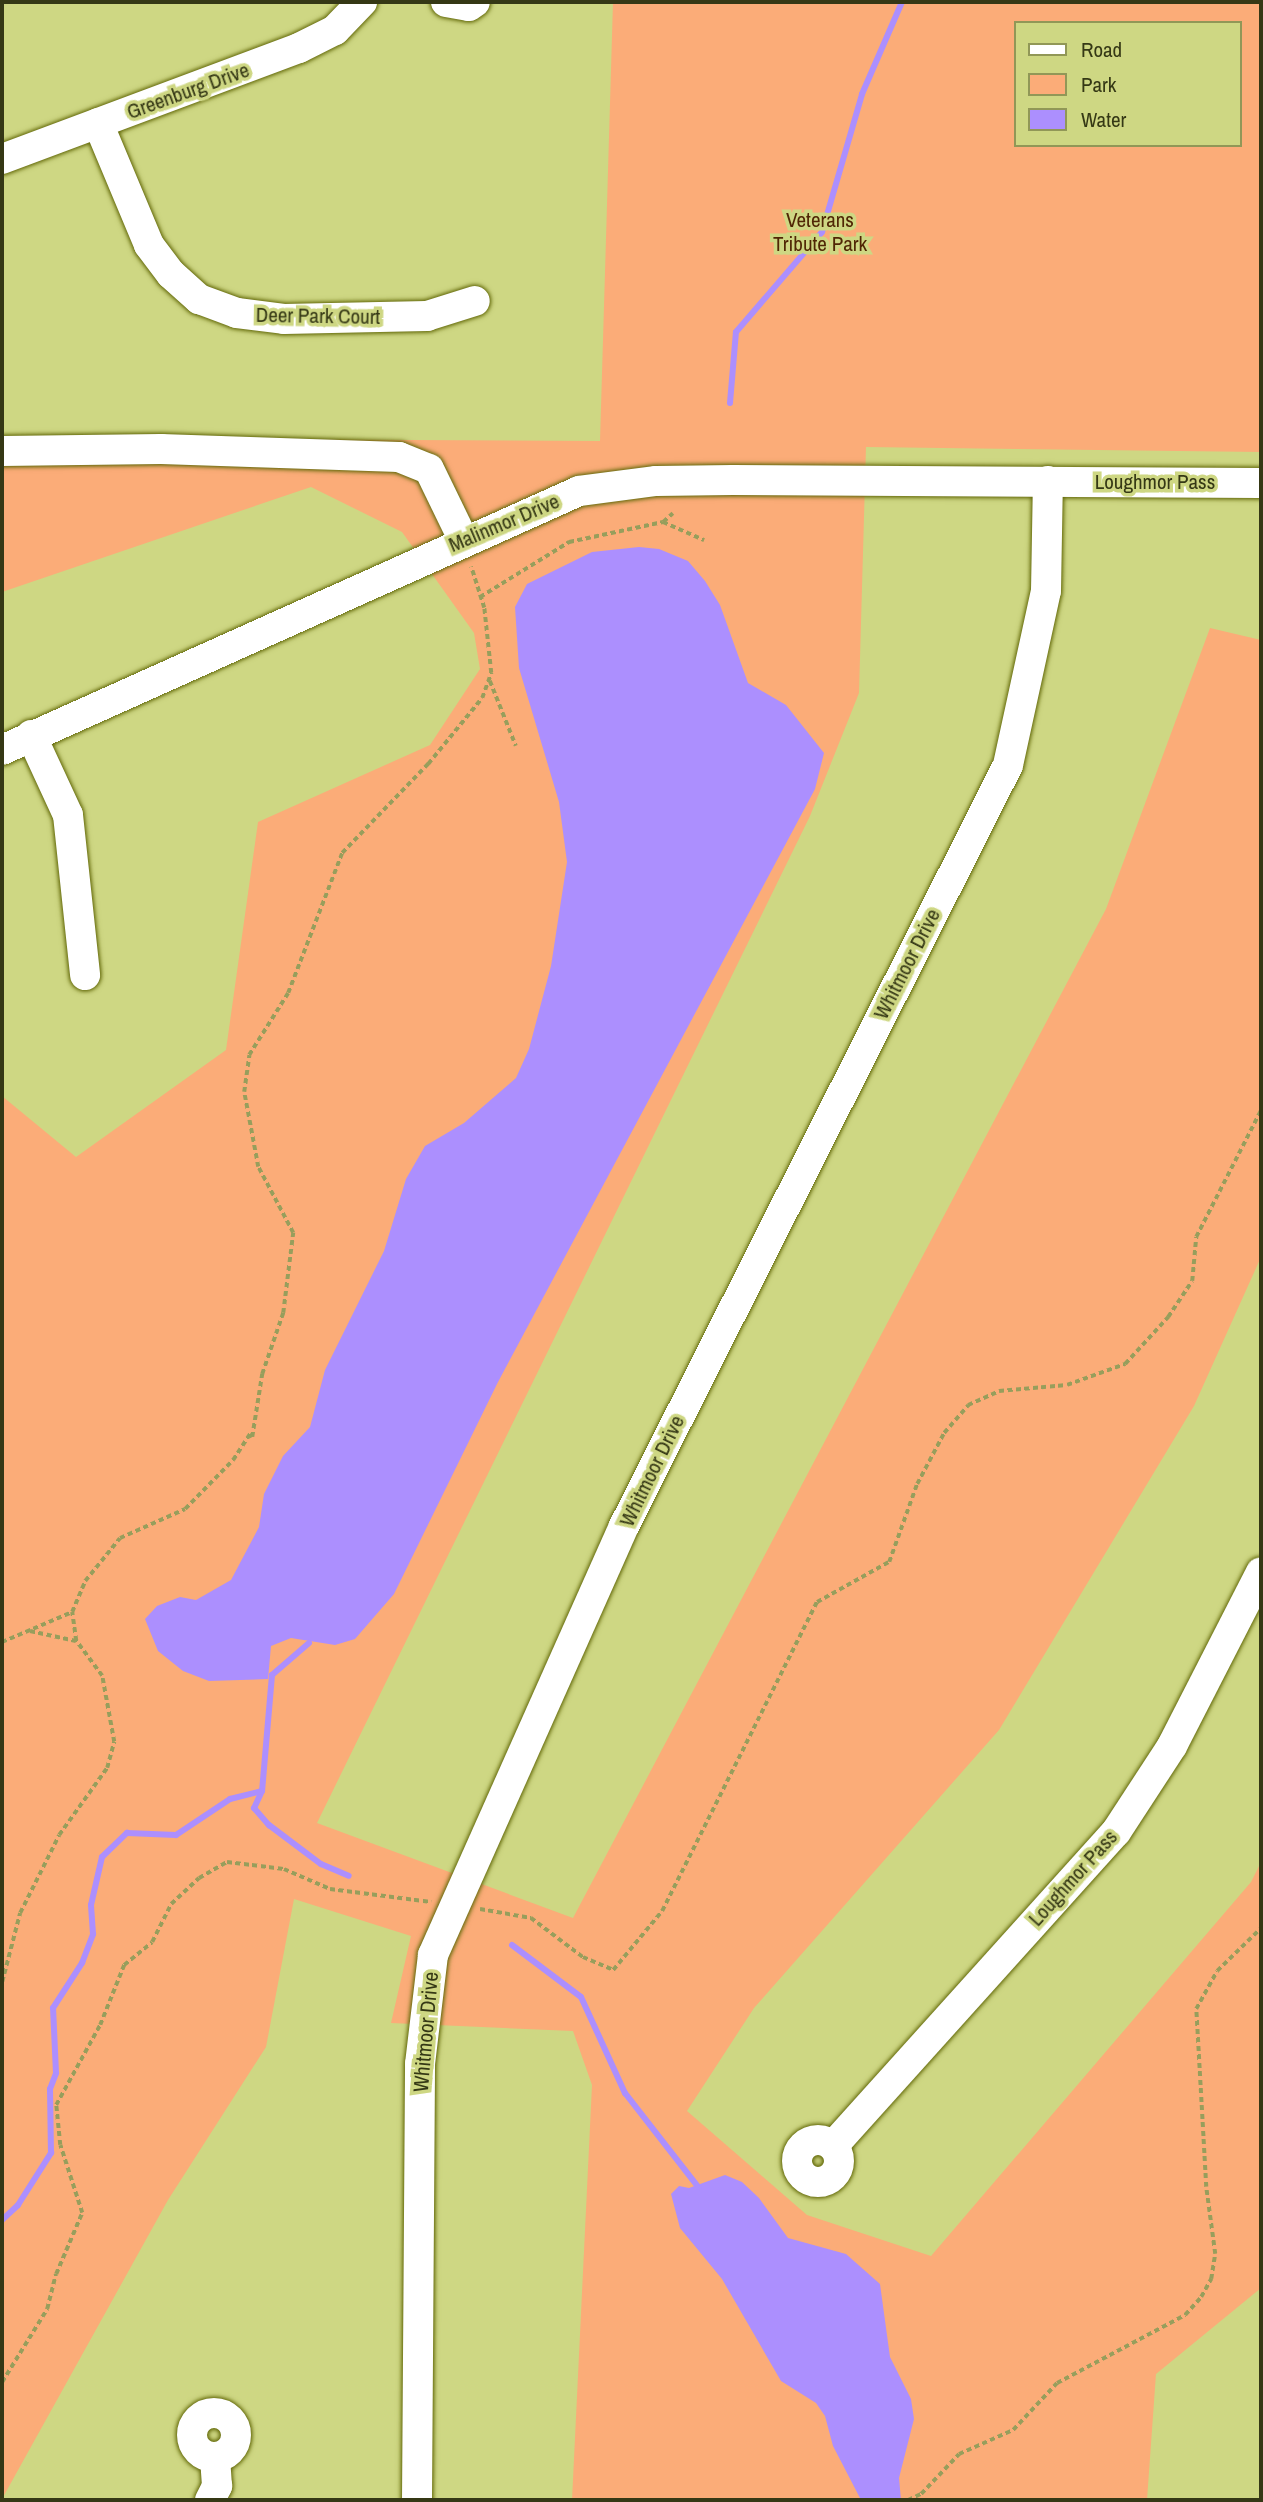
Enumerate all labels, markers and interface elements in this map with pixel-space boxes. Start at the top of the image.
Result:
legend [1014,21,1242,147]
text: Road [1081,35,1122,64]
street label: Greenburg Drive [123,57,253,125]
text: Park [1081,70,1116,99]
text: Water [1081,105,1126,134]
park label: Veterans Tribute Park [773,207,867,257]
street label: Deer Park Court [256,302,380,330]
street label: Loughmor Pass [1095,469,1215,495]
street label: Malinmor Drive [445,488,563,558]
street label: Whitmoor Drive [868,905,946,1023]
street label: Whitmoor Drive [614,1411,690,1531]
street label: Loughmor Pass [1023,1825,1123,1931]
street label: Whitmoor Drive [408,1971,444,2093]

